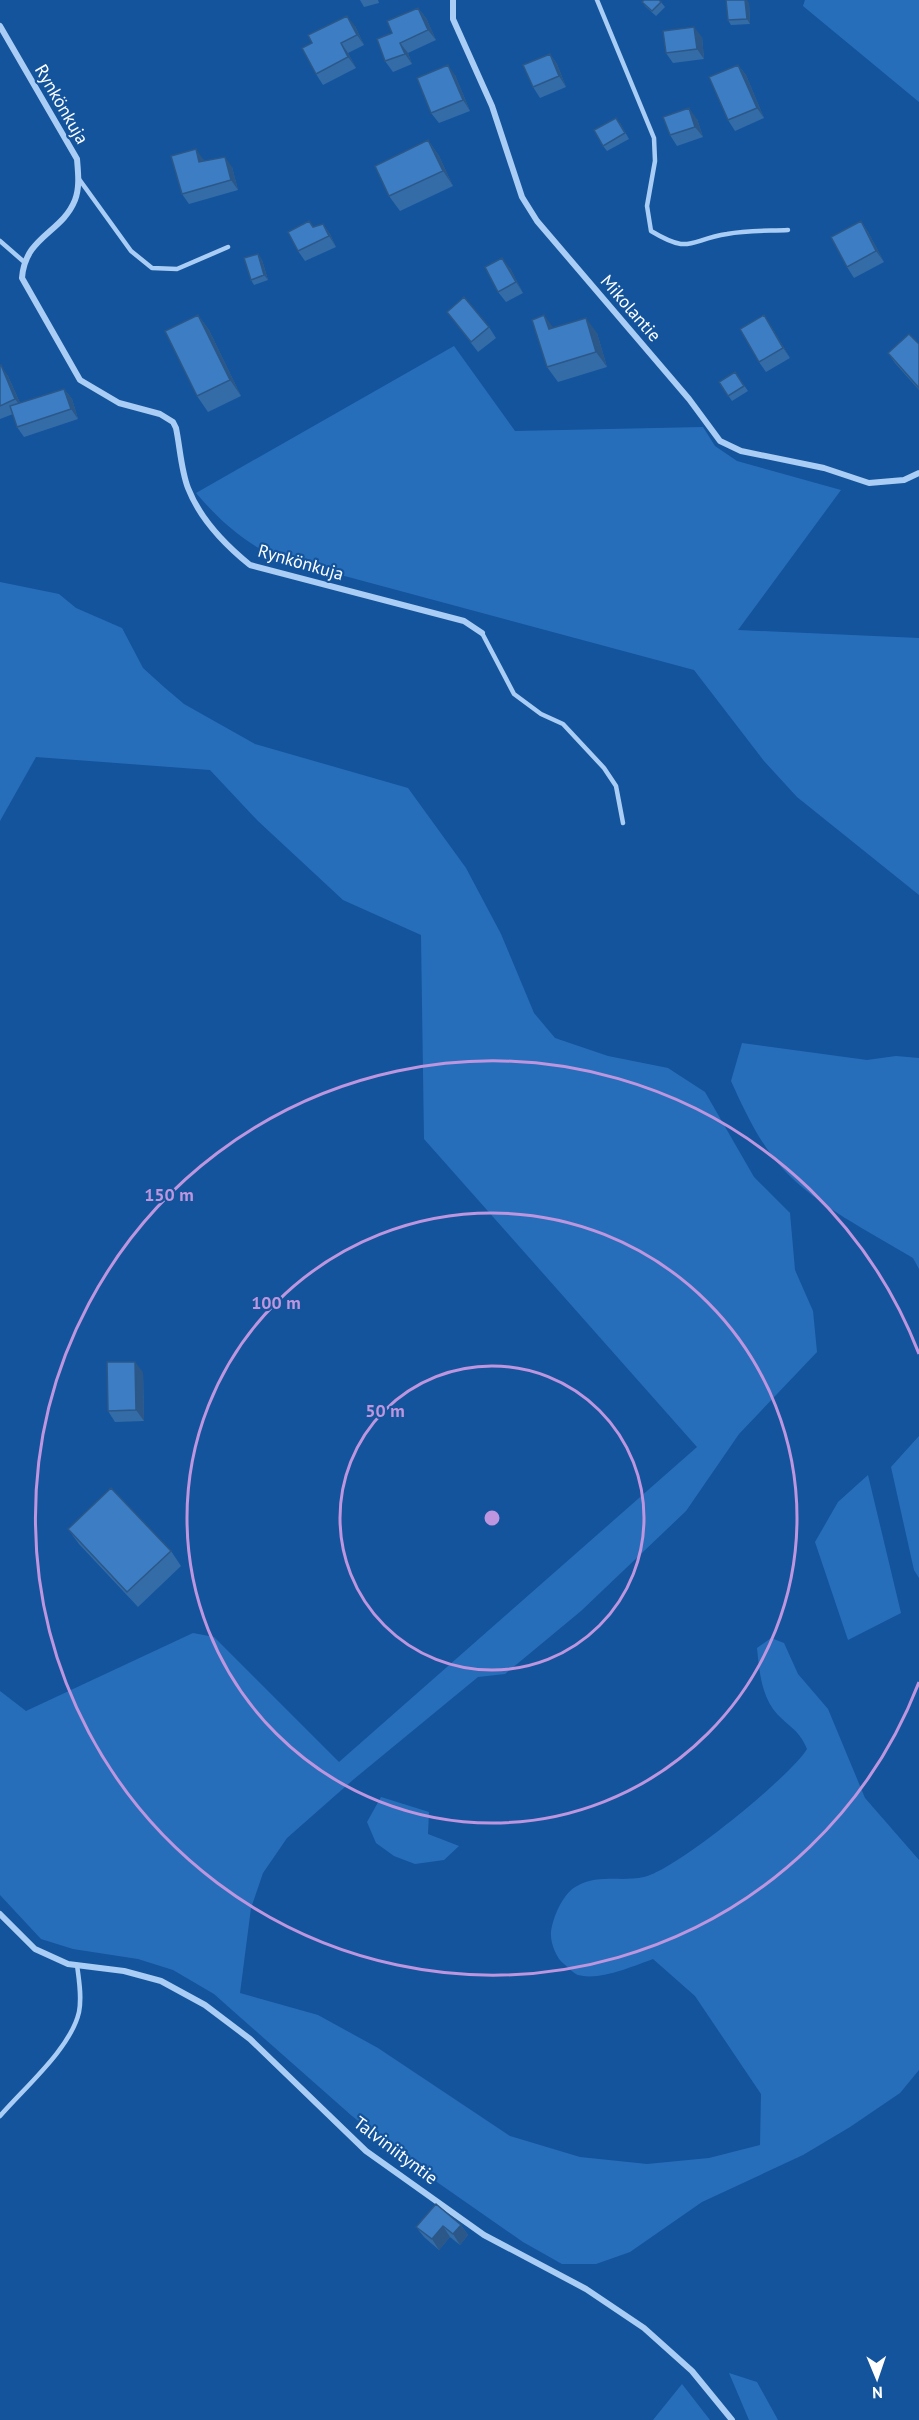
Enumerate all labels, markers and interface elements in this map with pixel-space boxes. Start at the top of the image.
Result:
street label: Rynkönkuja [30,60,94,148]
street label: Mikolantie [596,270,666,346]
street label: Rynkönkuja [255,539,347,585]
text: 150 m [144,1183,194,1206]
text: 100 m [251,1291,301,1314]
text: 50 m [365,1399,405,1422]
centre of rings [482,1508,502,1528]
street label: Talviniityntie [349,2111,443,2189]
north arrow [847,2348,907,2408]
text: N [872,2383,883,2403]

